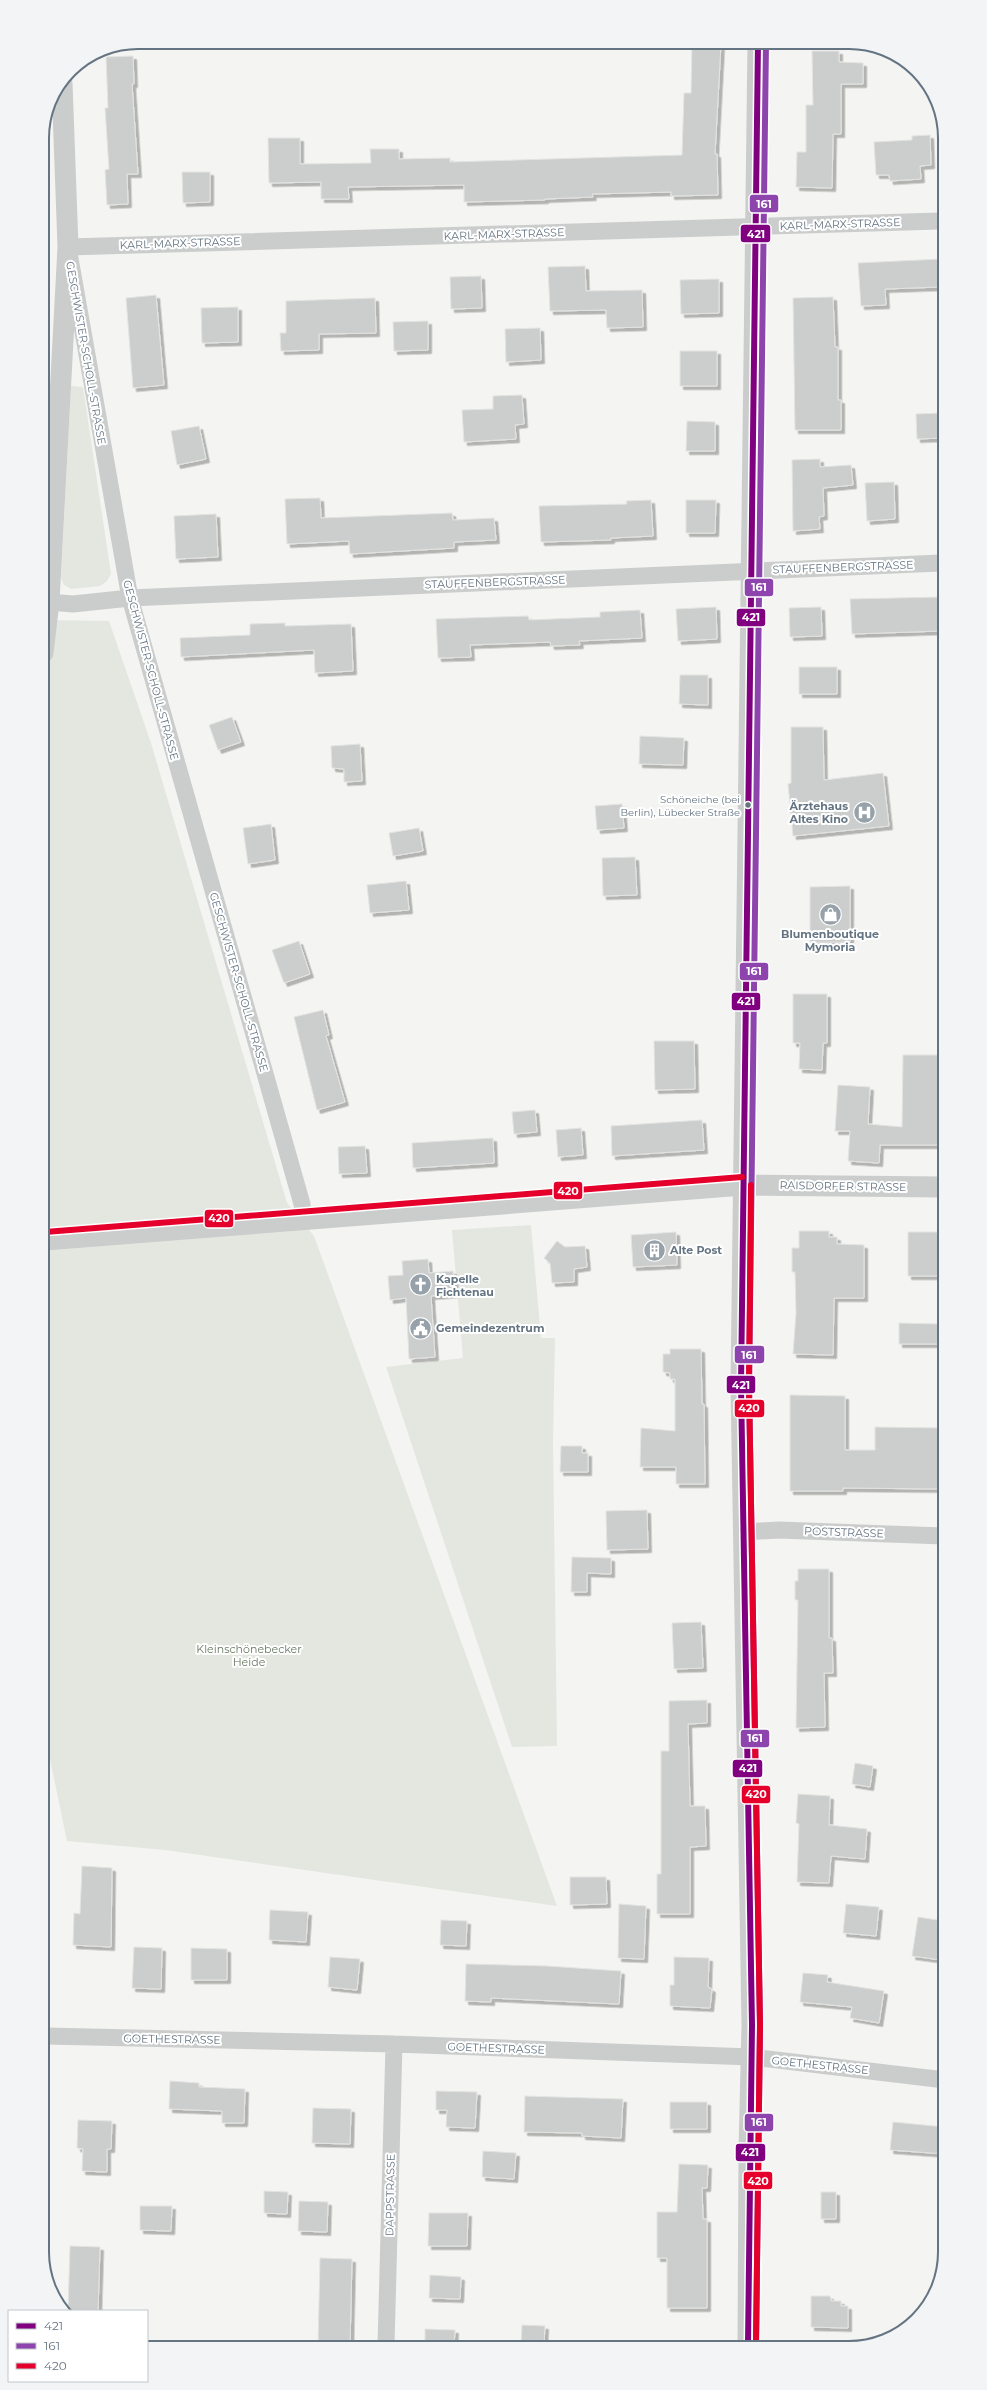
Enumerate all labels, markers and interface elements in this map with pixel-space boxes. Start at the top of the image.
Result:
line badge: 161 [749,194,779,213]
text: 161 [756,197,772,211]
street label: KARL-MARX-STRASSE [779,215,901,233]
line badge: 421 [740,224,771,243]
street label: KARL-MARX-STRASSE [443,225,565,243]
text: 421 [747,227,765,241]
street label: KARL-MARX-STRASSE [119,234,241,252]
street label: GESCHWISTER-SCHOLL-STRASSE [63,260,109,446]
street label: STAUFFENBERGSTRASSE [772,558,914,576]
street label: STAUFFENBERGSTRASSE [424,573,566,591]
street label: GESCHWISTER-SCHOLL-STRASSE [120,578,182,762]
line badge: 161 [744,578,774,597]
text: 161 [751,580,767,594]
line badge: 421 [736,608,766,627]
text: 421 [742,610,760,624]
place label: Schöneiche (bei Berlin), Lübecker Straße [621,793,740,819]
place label: Ärztehaus Altes Kino [788,799,848,826]
hospital icon: Ärztehaus Altes Kino [851,799,877,825]
marker: Schöneiche (bei Berlin), Lübecker Straße [743,800,753,810]
street label: GESCHWISTER-SCHOLL-STRASSE [207,891,271,1073]
shop icon: Blumenboutique Mymoria [817,901,843,927]
place label: Blumenboutique Mymoria [781,927,879,954]
line badge: 161 [739,962,769,981]
text: 161 [746,964,762,978]
line badge: 421 [731,992,761,1011]
text: 421 [737,994,755,1008]
street label: RAISDORFER STRASSE [779,1178,907,1194]
line badge: 420 [553,1181,583,1200]
text: 420 [557,1184,579,1198]
line badge: 420 [204,1209,234,1228]
text: 420 [208,1211,230,1225]
building icon: Alte Post [641,1237,667,1263]
place label: Alte Post [669,1243,722,1257]
church icon: Kapelle Fichtenau [408,1272,434,1298]
place label: Kapelle Fichtenau [436,1272,494,1299]
public building icon: Gemeindezentrum [407,1315,433,1341]
place label: Gemeindezentrum [436,1321,544,1335]
line badge: 161 [734,1345,765,1364]
text: 161 [741,1348,757,1362]
line badge: 421 [726,1375,756,1394]
text: 421 [732,1378,750,1392]
line badge: 420 [734,1399,765,1418]
text: 420 [738,1401,760,1415]
street label: POSTSTRASSE [804,1524,884,1540]
park label: Kleinschönebecker Heide [196,1642,302,1669]
line badge: 161 [740,1729,770,1748]
text: 161 [747,1731,763,1745]
line badge: 421 [732,1759,763,1778]
text: 421 [739,1761,757,1775]
line badge: 420 [741,1785,771,1804]
text: 420 [745,1787,767,1801]
street label: GOETHESTRASSE [123,2031,221,2047]
street label: GOETHESTRASSE [447,2039,545,2057]
street label: GOETHESTRASSE [771,2053,869,2077]
line badge: 161 [744,2113,774,2132]
text: 161 [751,2115,767,2129]
line badge: 421 [735,2143,766,2162]
text: 421 [741,2145,759,2159]
street label: DAPPSTRASSE [382,2154,398,2236]
line badge: 420 [743,2171,773,2190]
text: 420 [747,2174,769,2188]
legend [8,2310,148,2382]
text: 421 [44,2318,63,2333]
text: 161 [44,2338,60,2353]
text: 420 [44,2358,67,2373]

